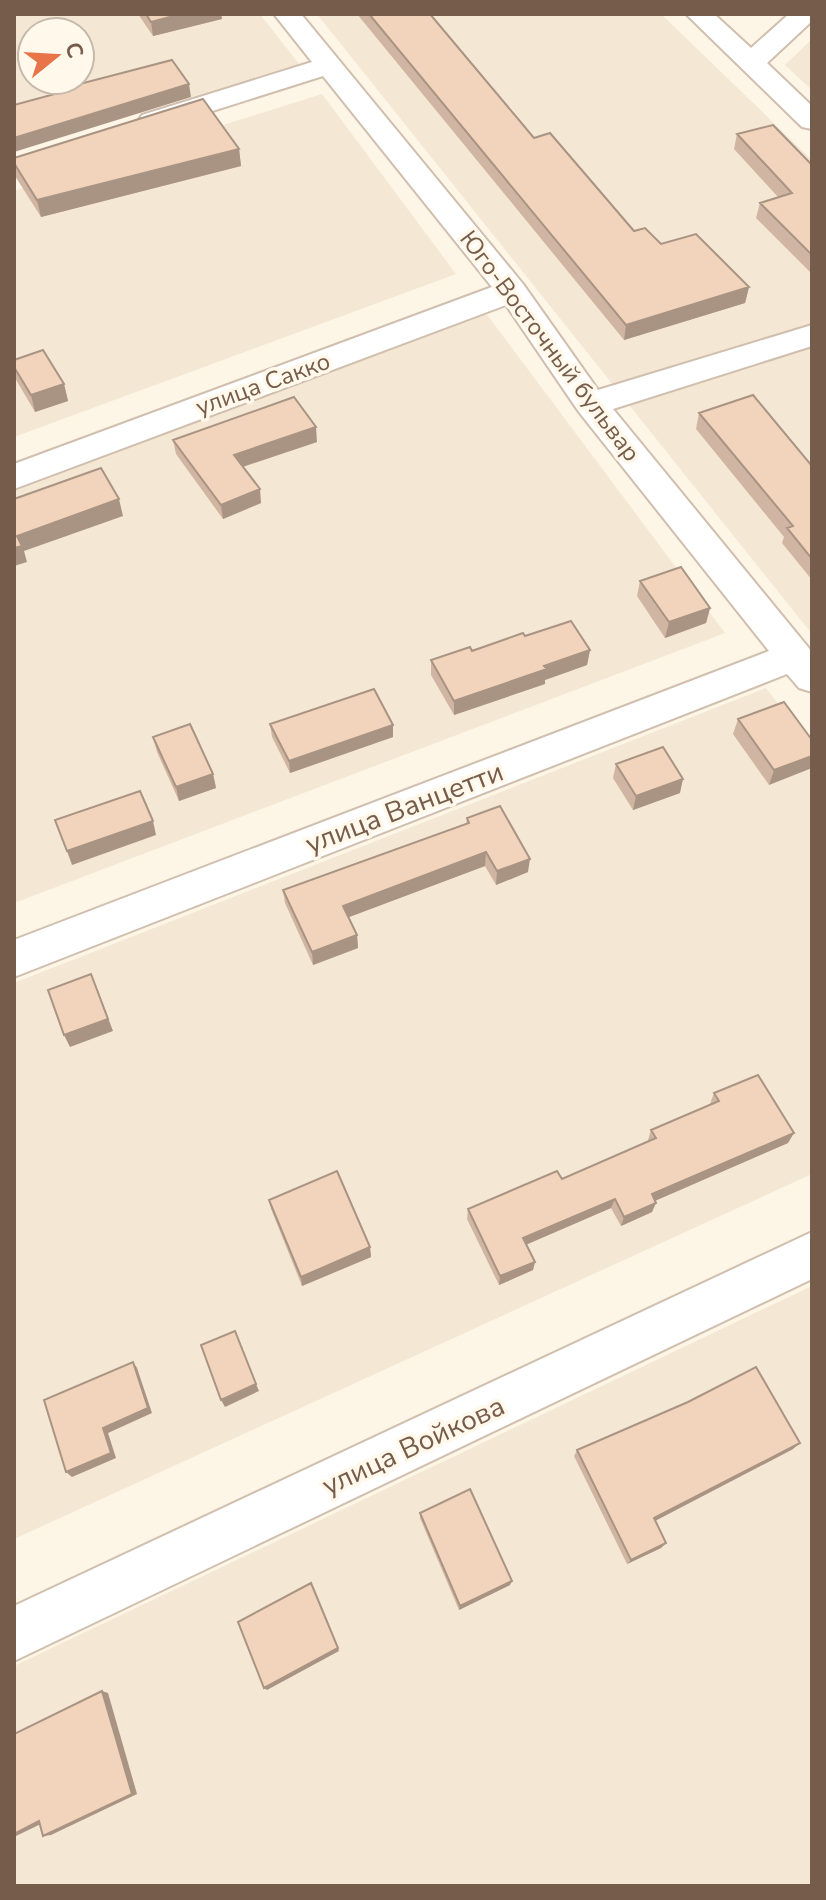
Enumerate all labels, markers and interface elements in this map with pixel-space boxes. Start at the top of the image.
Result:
north arrow [16,16,96,96]
text: С [57,38,91,62]
street label: Юго-Восточный бульвар [453,224,647,468]
street label: улица Сакко [191,345,335,423]
street label: улица Ванцетти [300,753,509,863]
street label: улица Войкова [316,1387,511,1505]

